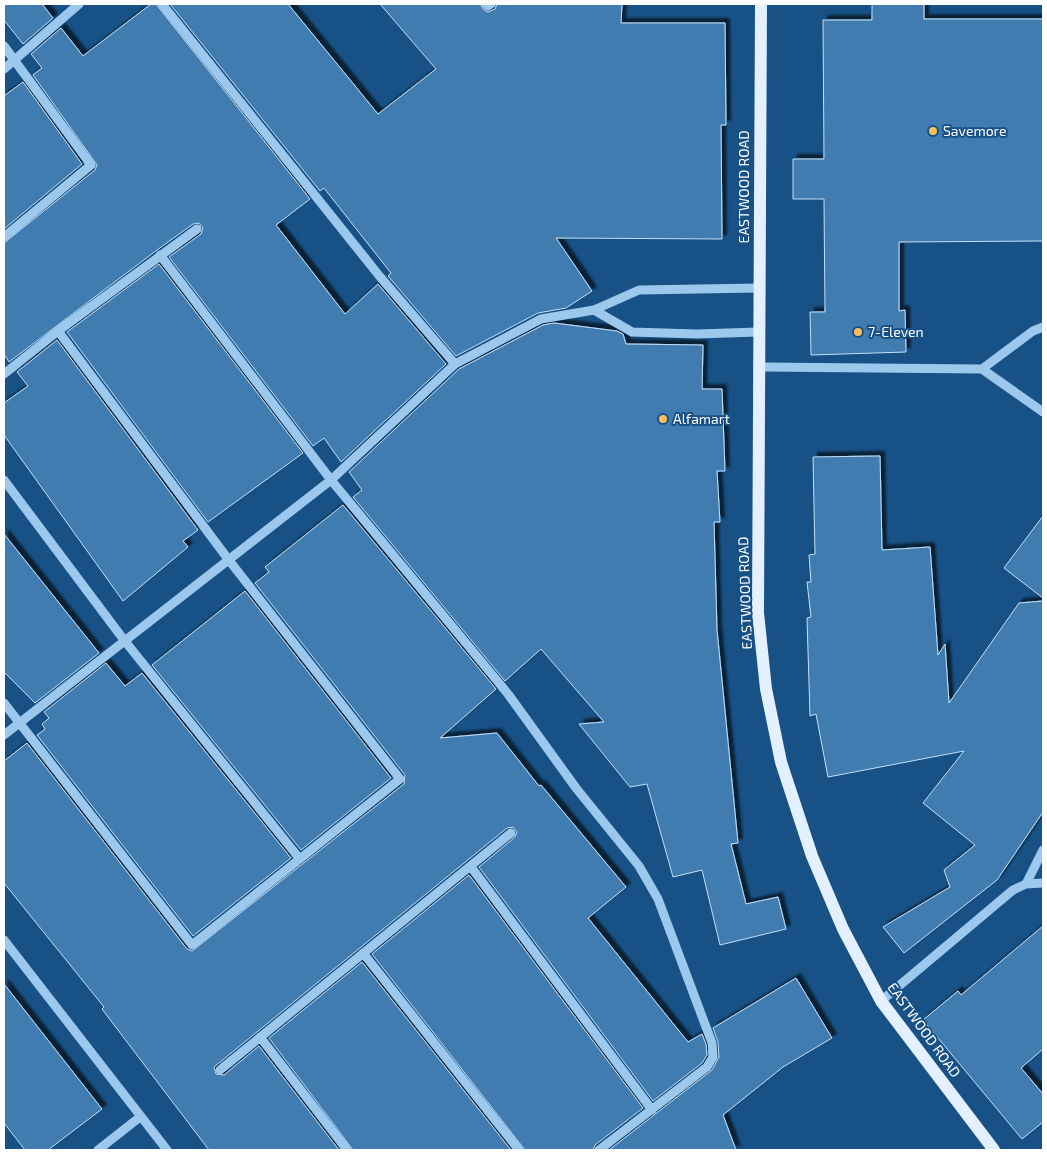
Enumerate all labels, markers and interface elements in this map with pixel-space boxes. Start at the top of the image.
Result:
place label: Savemore [943,122,1007,139]
marker: Savemore [927,125,939,137]
street label: EASTWOOD ROAD [735,131,752,243]
place label: 7-Eleven [868,323,924,340]
marker: 7-Eleven [852,326,864,338]
place label: Alfamart [673,410,730,427]
marker: Alfamart [657,413,669,425]
street label: EASTWOOD ROAD [734,536,755,650]
street label: EASTWOOD ROAD [884,979,964,1080]

